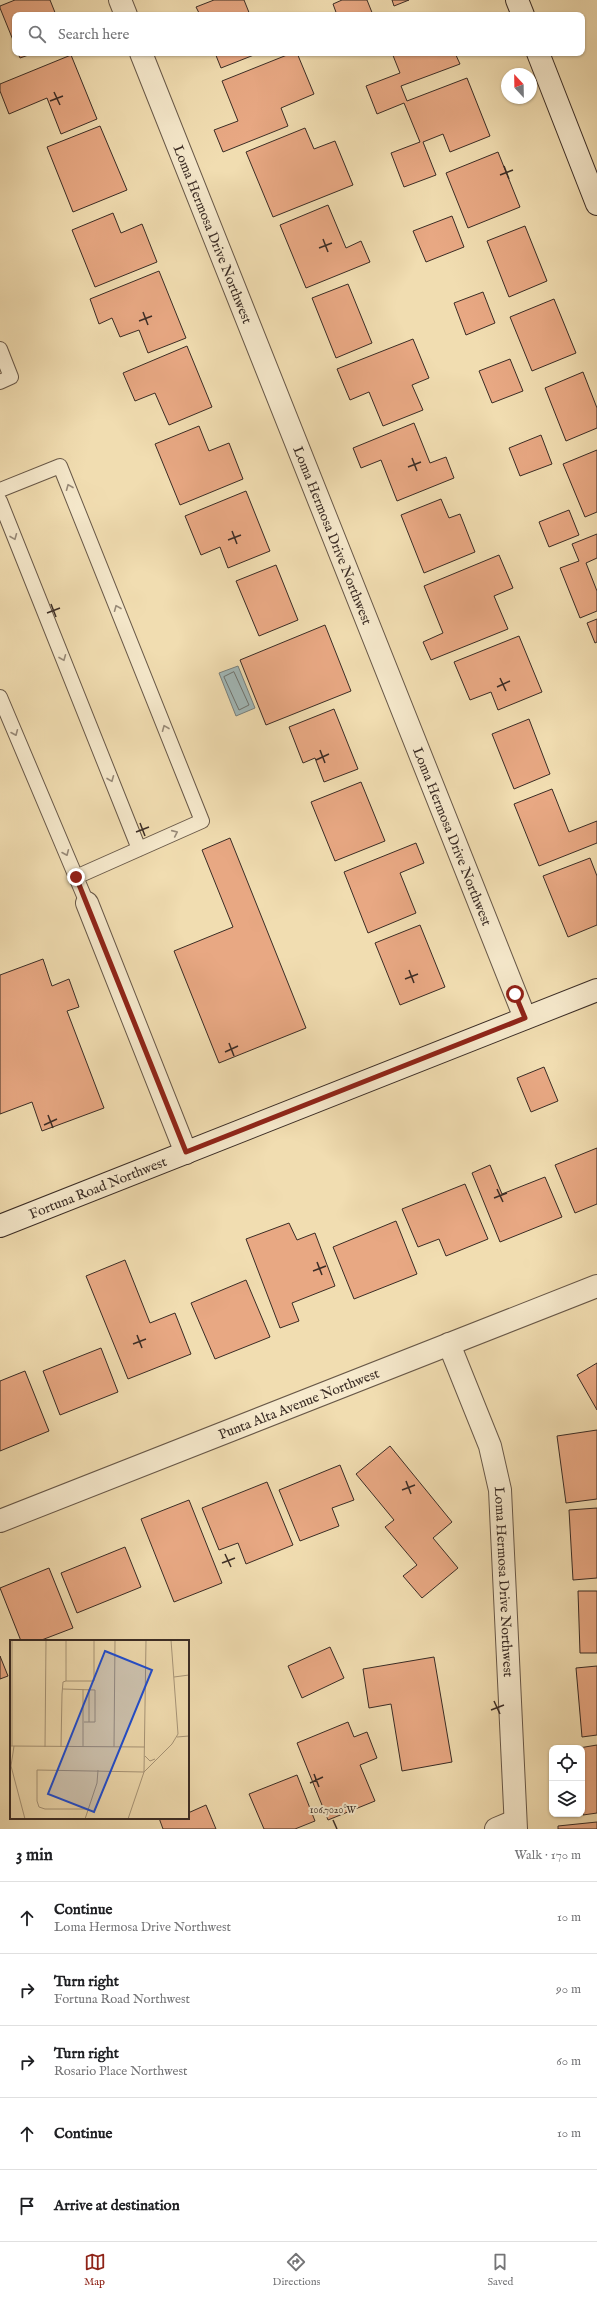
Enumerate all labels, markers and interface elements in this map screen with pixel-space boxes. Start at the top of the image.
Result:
search box [12,12,585,56]
icon: search [26,23,48,45]
text: Search here [58,25,129,44]
north arrow [501,68,537,104]
street label: Loma Hermosa Drive Northwest [169,143,256,327]
street label: Loma Hermosa Drive Northwest [288,444,376,628]
one-way arrow [65,484,73,491]
one-way arrow [10,534,18,541]
one-way arrow [113,604,121,611]
one-way arrow [58,654,66,661]
one-way arrow [162,725,170,733]
one-way arrow [10,729,18,737]
street label: Loma Hermosa Drive Northwest [408,745,495,929]
one-way arrow [106,775,114,782]
one-way arrow [171,830,178,838]
one-way arrow [61,849,69,857]
route end [67,868,85,886]
route start [506,985,524,1003]
street label: Fortuna Road Northwest [27,1153,170,1224]
street label: Punta Alta Avenue Northwest [216,1364,382,1444]
street label: Loma Hermosa Drive Northwest [490,1486,517,1678]
inset map [10,1640,189,1819]
map controls [549,1745,585,1817]
button: locate [549,1745,585,1781]
button: layers [549,1781,585,1817]
text: 106.7020°W [310,1804,357,1817]
text: 3 min [16,1845,53,1866]
text: Walk · 170 m [515,1847,581,1864]
text: Continue [54,1900,112,1919]
icon: ahead [16,1907,38,1929]
text: 10 m [557,1909,581,1926]
text: Loma Hermosa Drive Northwest [54,1919,231,1936]
text: Turn right [54,1972,119,1991]
icon: right [16,1979,38,2001]
text: 90 m [556,1981,581,1998]
text: Fortuna Road Northwest [54,1991,190,2008]
text: Turn right [54,2044,119,2063]
icon: right [16,2051,38,2073]
text: 60 m [556,2053,581,2070]
text: Rosario Place Northwest [54,2063,187,2080]
icon: ahead [16,2123,38,2145]
text: Continue [54,2124,112,2143]
text: 10 m [557,2125,581,2142]
icon: arrive [16,2195,38,2217]
text: Arrive at destination [54,2196,180,2215]
tab: Map [84,2251,106,2289]
tab: Directions [273,2251,320,2289]
tab: Saved [487,2251,513,2289]

